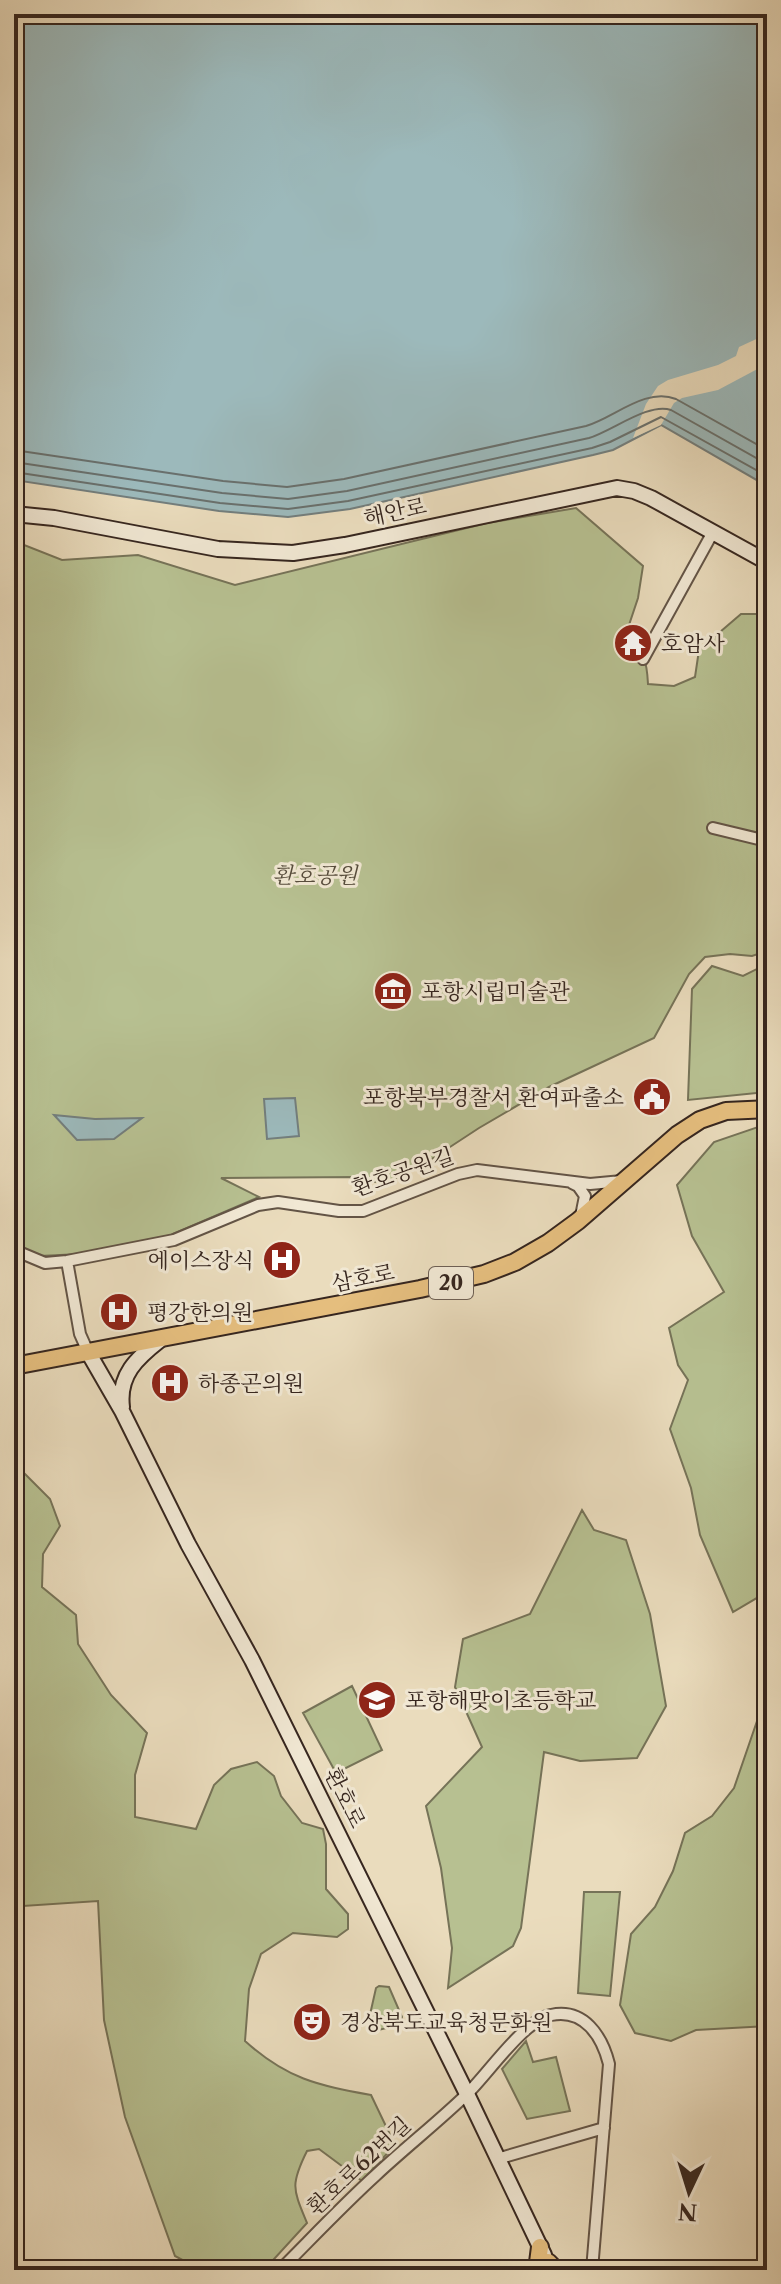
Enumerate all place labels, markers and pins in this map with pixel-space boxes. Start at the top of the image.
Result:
temple icon: 호암사 [612,622,654,664]
place label: 호암사 [661,630,726,657]
museum icon: 포항시립미술관 [372,970,414,1012]
place label: 포항시립미술관 [421,978,571,1005]
public building icon: 포항북부경찰서 환여파출소 [631,1076,673,1118]
place label: 포항북부경찰서 환여파출소 [363,1084,624,1111]
hospital icon: 에이스장식 [261,1239,303,1281]
place label: 에이스장식 [148,1247,254,1274]
hospital icon: 평강한의원 [98,1291,140,1333]
place label: 평강한의원 [147,1299,253,1326]
hospital icon: 하종곤의원 [149,1362,191,1404]
place label: 하종곤의원 [198,1370,304,1397]
school or university icon: 포항해맞이초등학교 [356,1679,398,1721]
place label: 포항해맞이초등학교 [405,1687,596,1714]
theatre icon: 경상북도교육청문화원 [291,2001,333,2043]
place label: 경상북도교육청문화원 [340,2009,553,2036]

